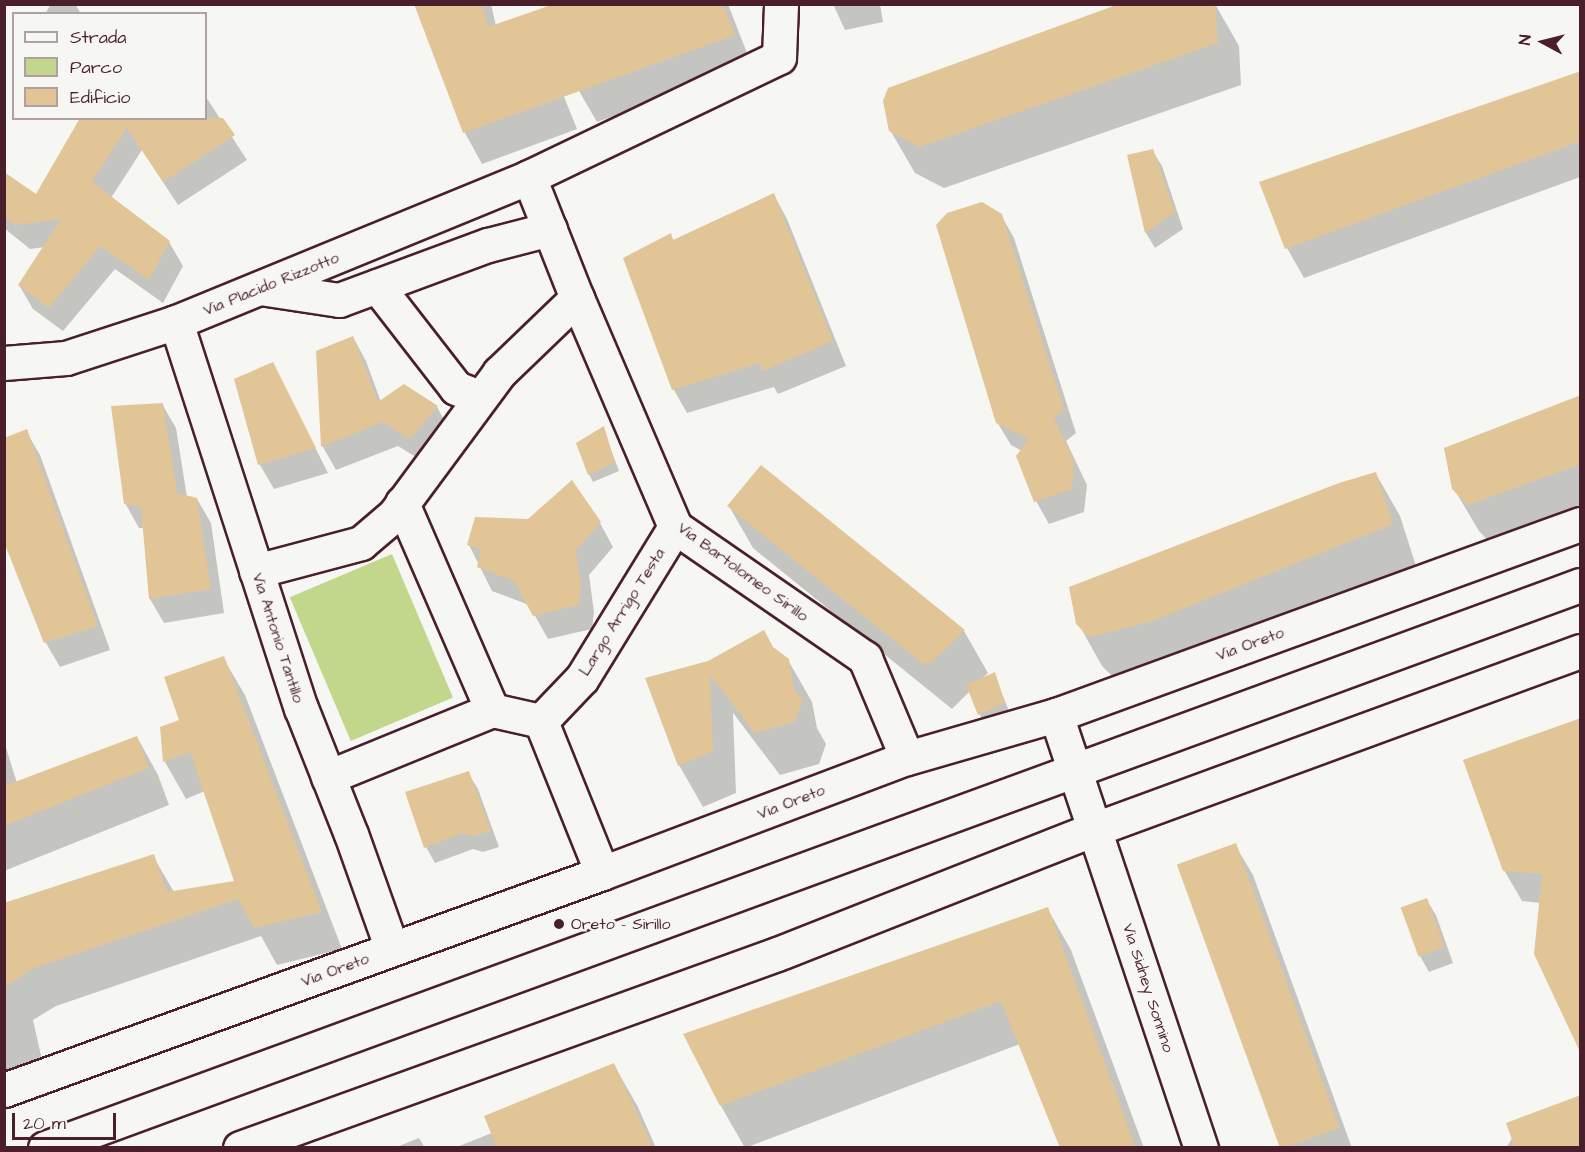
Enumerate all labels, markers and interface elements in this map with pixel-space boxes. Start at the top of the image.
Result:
legend [12,12,207,120]
north arrow [1513,12,1573,72]
text: Strada [70,25,126,50]
text: N [1514,33,1537,46]
text: Parco [70,55,122,80]
text: Edificio [70,85,130,110]
street label: Via Placido Rizzotto [200,248,342,320]
street label: Via Bartolomeo Sirillo [674,518,812,626]
street label: Largo Arrigo Testa [575,545,669,679]
street label: Via Antonio Tantillo [248,571,308,705]
street label: Via Oreto [1214,623,1286,665]
street label: Via Oreto [755,780,827,824]
place label: Oreto - Sirillo [571,914,670,934]
marker: Oreto - Sirillo [552,917,566,931]
street label: Via Sidney Sonnino [1118,921,1178,1055]
street label: Via Oreto [299,949,371,991]
scale bar [15,1101,118,1139]
text: 20 m [23,1111,66,1136]

